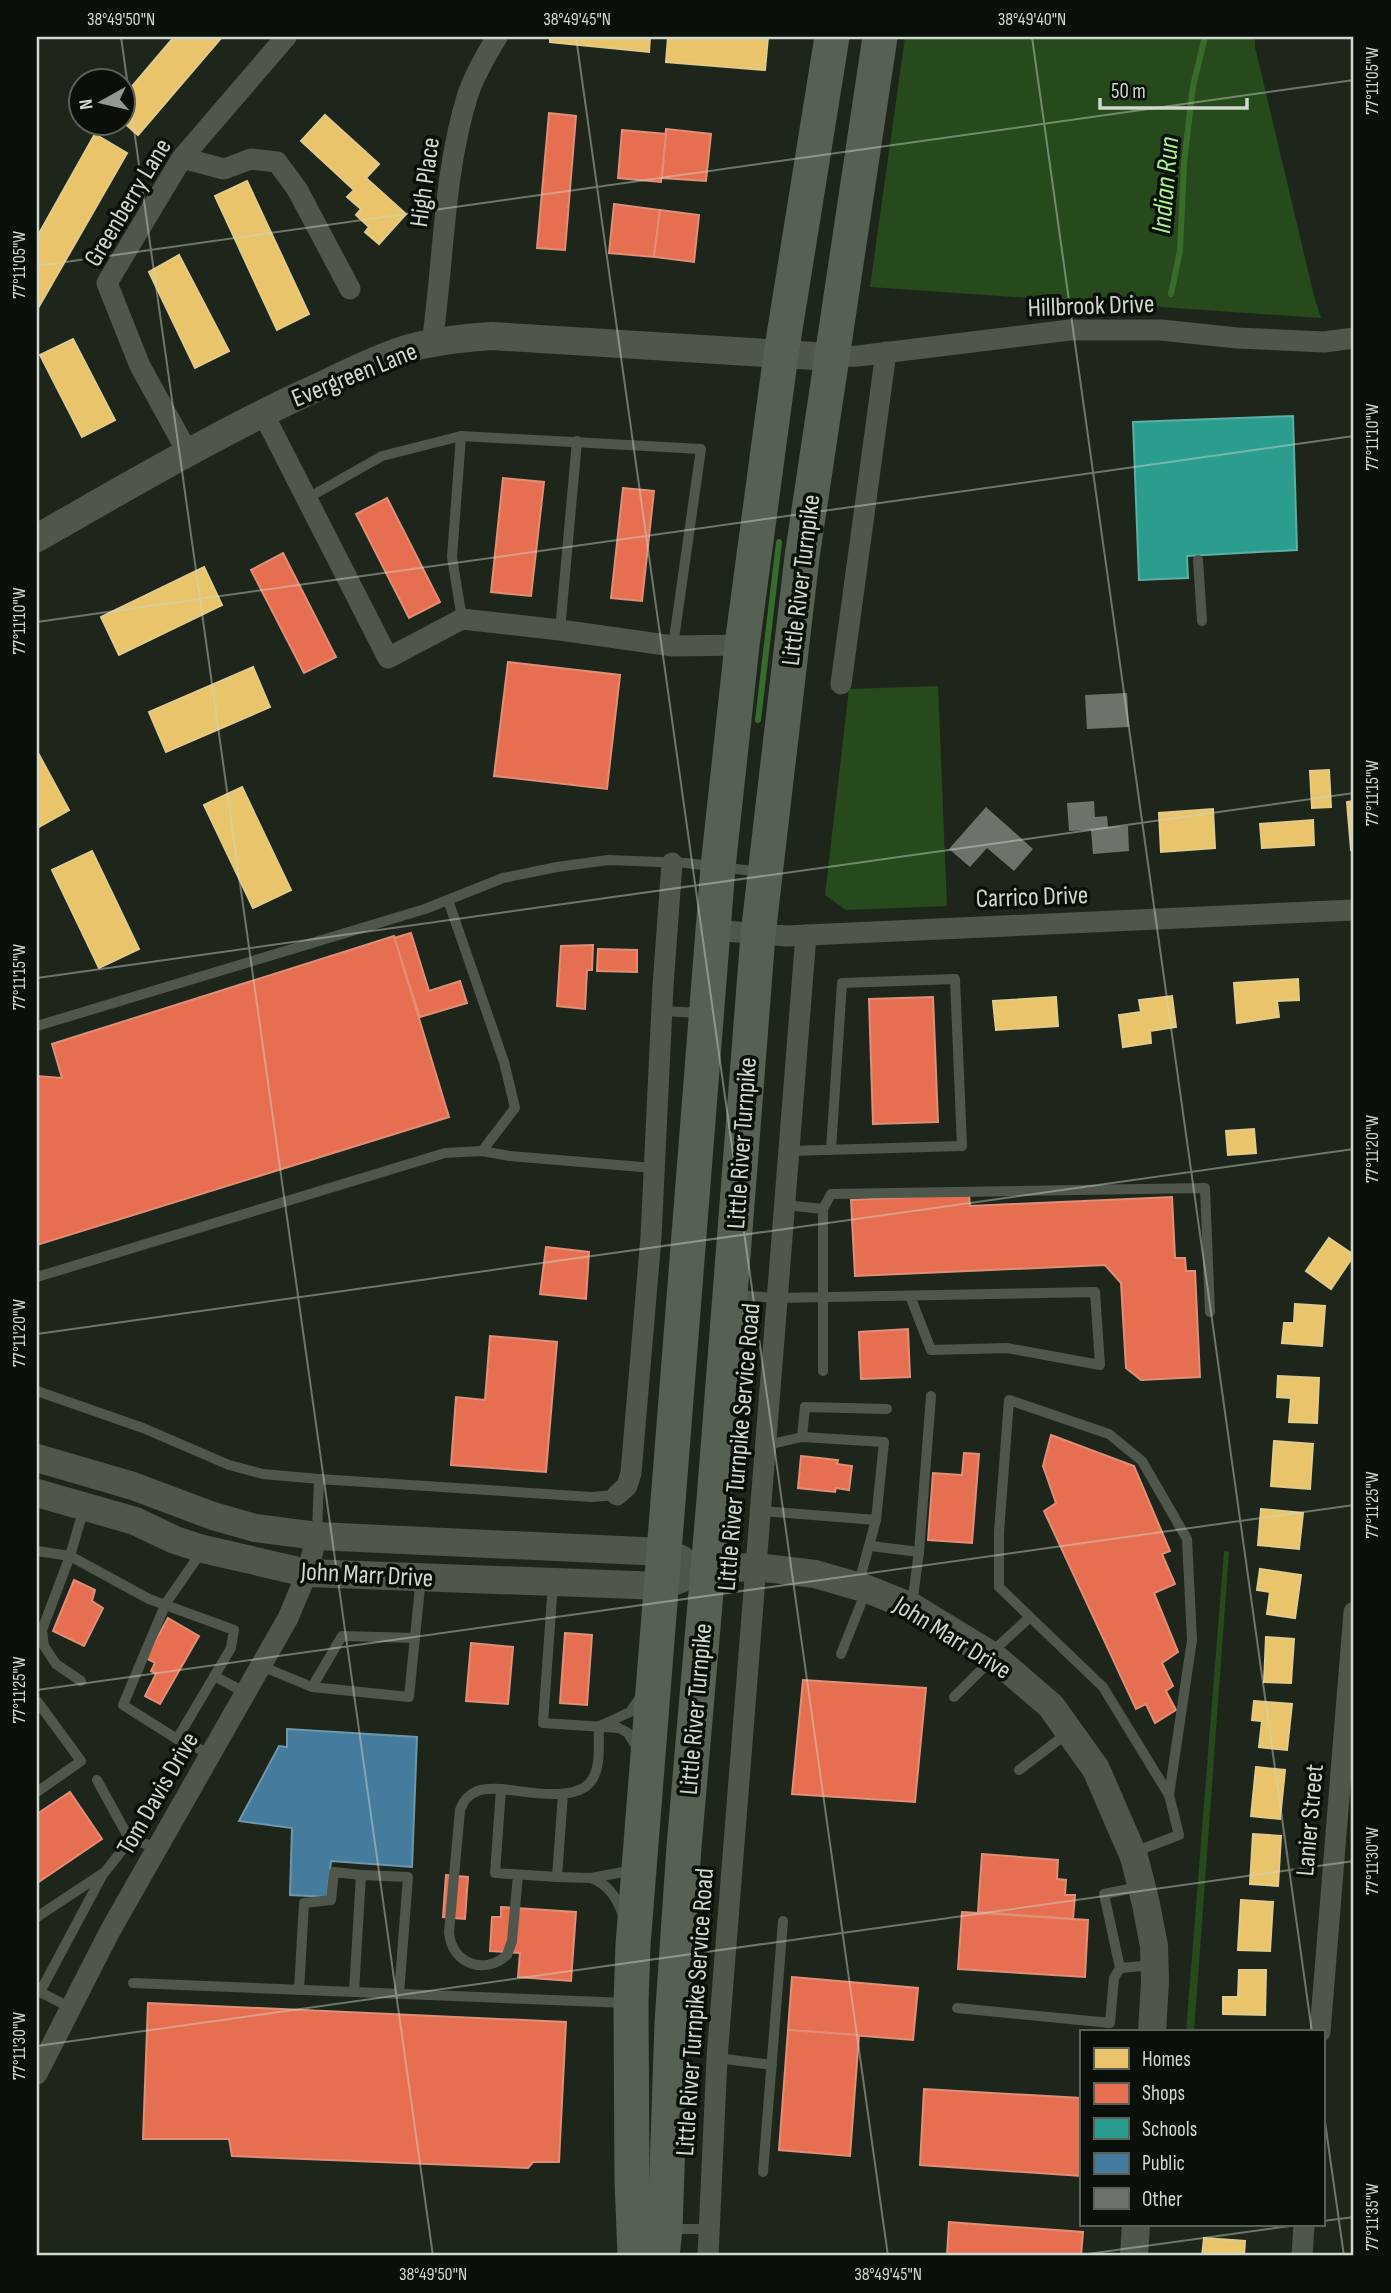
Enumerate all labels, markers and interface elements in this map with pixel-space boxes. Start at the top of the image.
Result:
text: 38°49'50"N [87,9,155,30]
text: 38°49'45"N [543,9,611,30]
text: 38°49'40"N [998,9,1066,30]
text: 77°11'05"W [1362,47,1383,115]
north arrow [66,66,136,136]
scale bar [1100,66,1248,110]
text: 50 m [1111,79,1146,104]
text: N [75,98,99,111]
street label: Greenberry Lane [78,133,179,272]
street label: High Place [404,135,447,229]
water label: Indian Run [1145,135,1186,235]
text: 77°11'05"W [9,231,30,299]
street label: Hillbrook Drive [1027,289,1155,324]
street label: Evergreen Lane [287,336,422,415]
text: 77°11'10"W [1362,403,1383,470]
street label: Little River Turnpike [776,493,827,668]
text: 77°11'10"W [9,587,30,654]
text: 77°11'15"W [1362,760,1383,826]
street label: Carrico Drive [975,880,1089,915]
text: 77°11'15"W [9,944,30,1010]
street label: Little River Turnpike [721,1056,764,1230]
text: 77°11'20"W [1362,1115,1383,1183]
text: 77°11'20"W [9,1299,30,1367]
street label: Little River Turnpike Service Road [711,1302,768,1592]
text: 77°11'25"W [1362,1471,1383,1539]
street label: John Marr Drive [299,1557,434,1594]
street label: John Marr Drive [887,1590,1017,1687]
street label: Little River Turnpike [674,1622,719,1796]
text: 77°11'25"W [9,1656,30,1724]
street label: Tom Davis Drive [111,1727,206,1861]
street label: Lanier Street [1290,1763,1331,1878]
text: 77°11'30"W [1362,1827,1383,1895]
street label: Little River Turnpike Service Road [670,1867,721,2157]
text: 77°11'30"W [9,2012,30,2080]
legend [1080,2030,1324,2226]
text: Homes [1142,2047,1191,2072]
text: Shops [1142,2081,1185,2106]
text: Schools [1142,2117,1197,2142]
text: Public [1142,2151,1185,2176]
text: 77°11'35"W [1362,2183,1383,2251]
text: Other [1142,2187,1182,2212]
text: 38°49'50"N [399,2264,467,2285]
text: 38°49'45"N [854,2264,922,2285]

